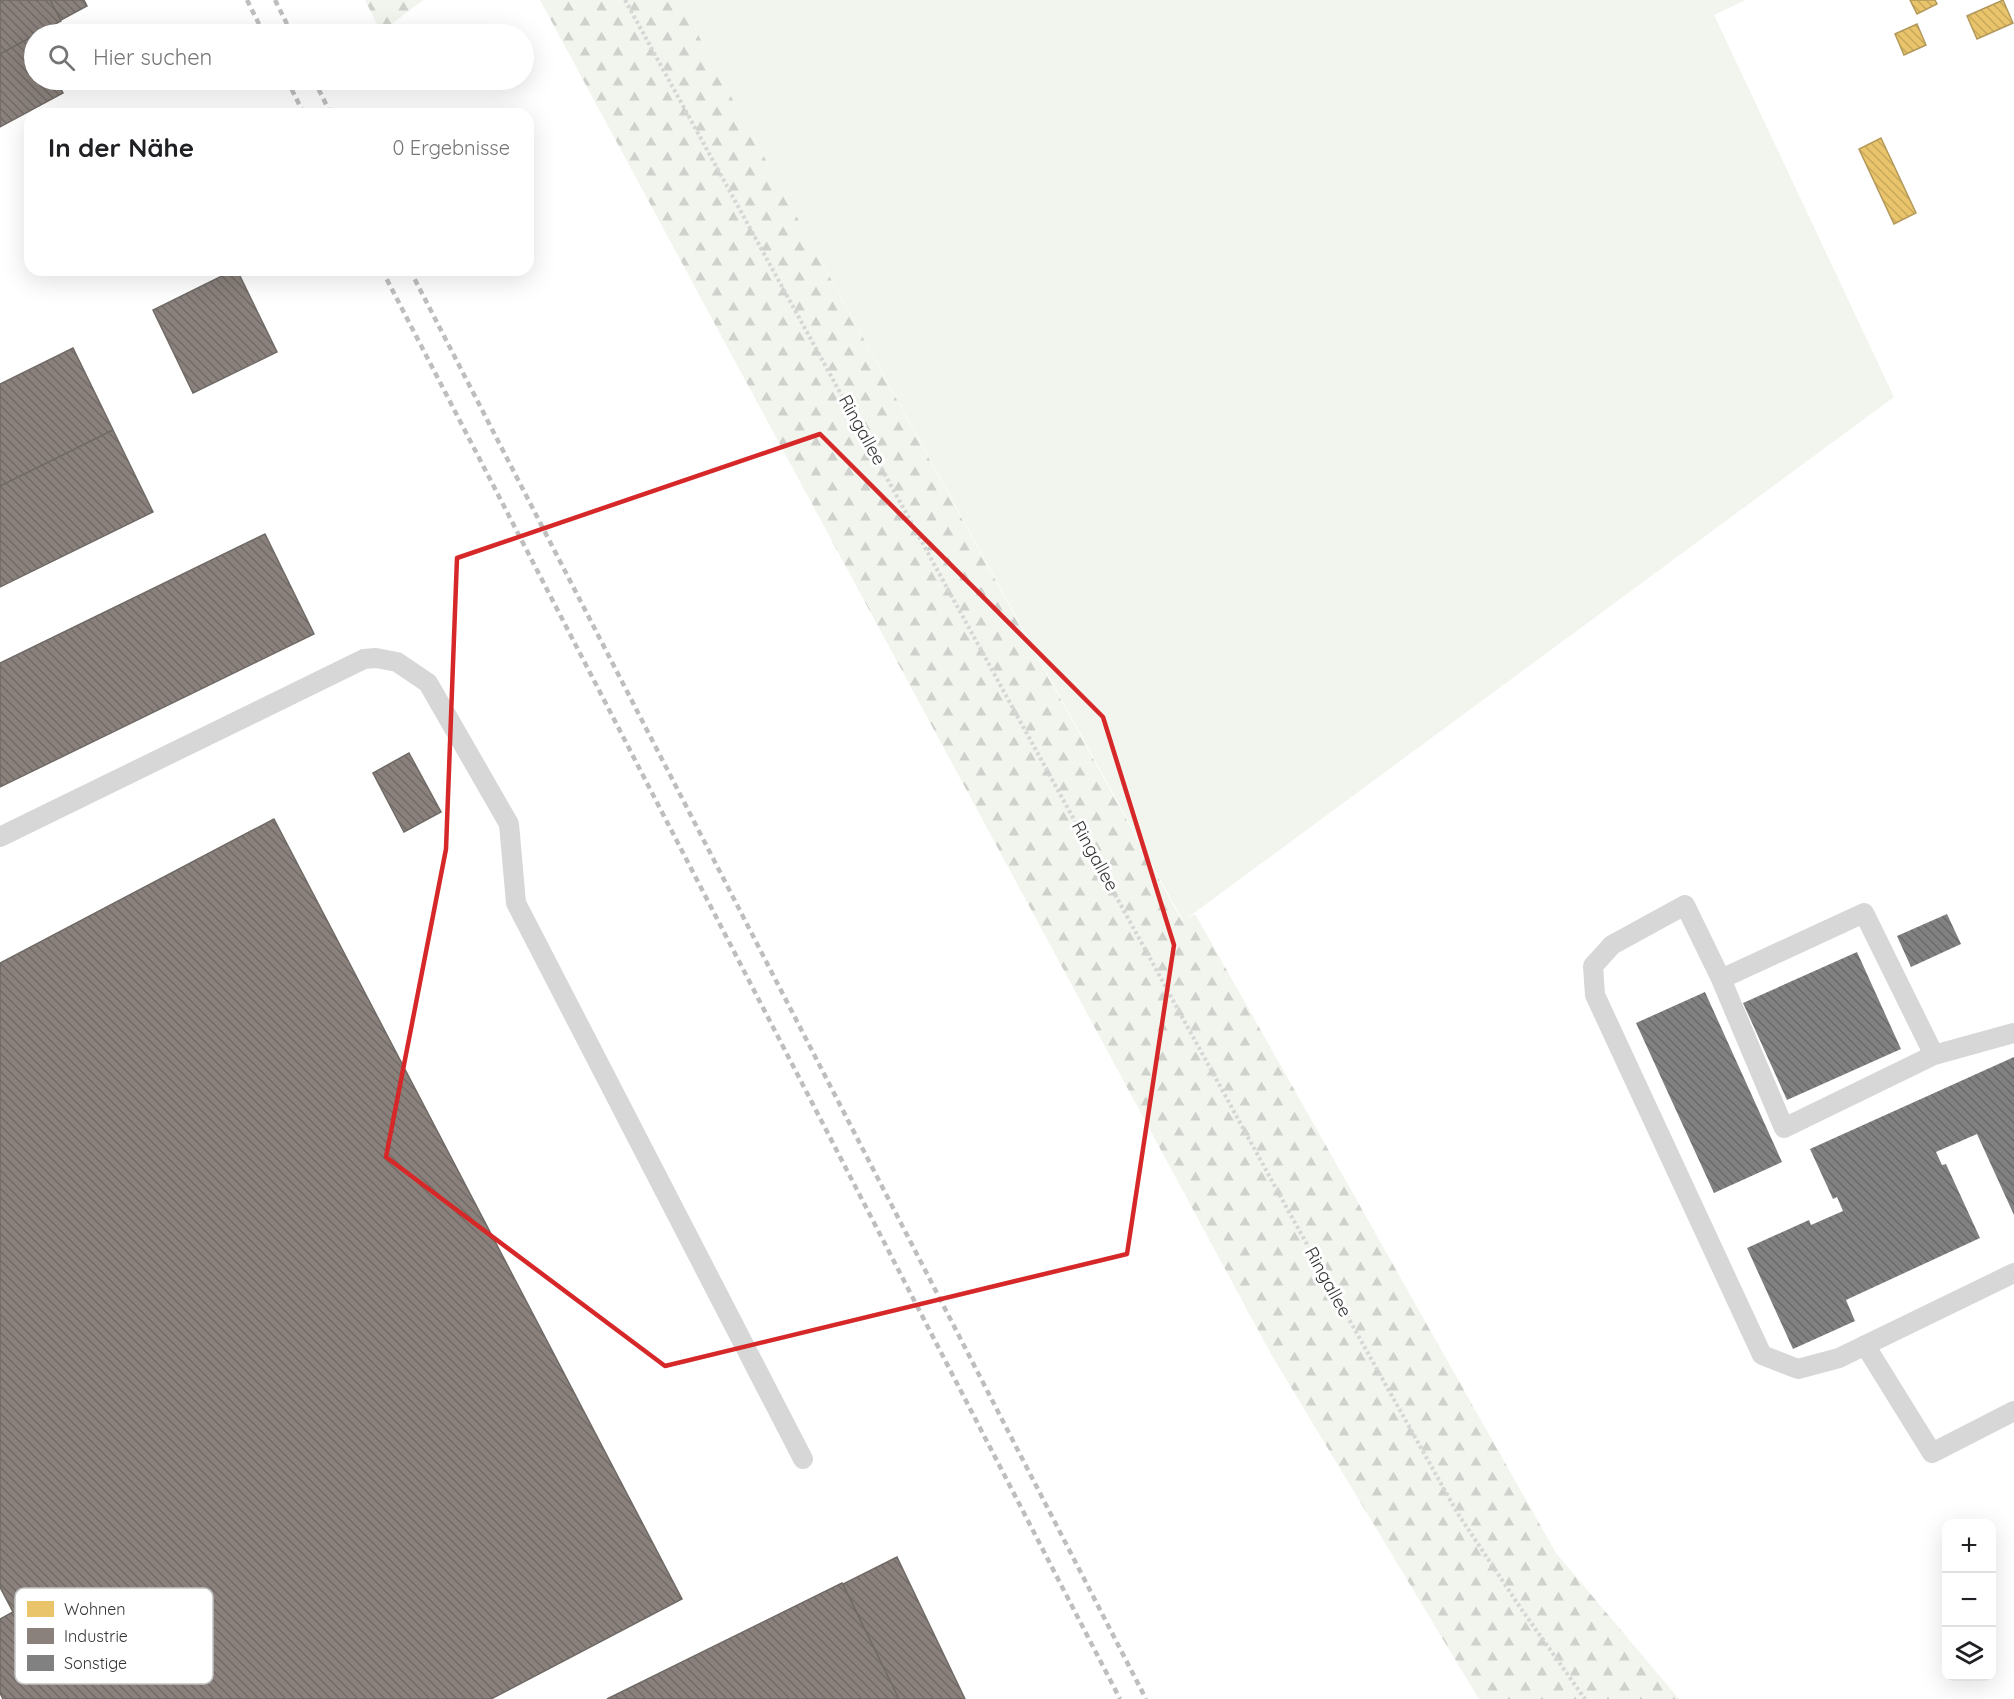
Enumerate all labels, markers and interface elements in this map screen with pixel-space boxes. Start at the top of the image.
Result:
search box [24,24,534,90]
icon: search [45,41,78,74]
text: Hier suchen [93,43,212,71]
text: In der Nähe [48,131,194,164]
text: 0 Ergebnisse [392,135,510,160]
street label: Ringallee [834,391,891,469]
street label: Ringallee [1067,817,1124,895]
street label: Ringallee [1300,1243,1357,1321]
map controls [1942,1519,1996,1681]
button: + [1942,1519,1996,1573]
button: − [1942,1573,1996,1627]
legend [15,1588,213,1684]
text: Wohnen [64,1599,126,1619]
text: Industrie [64,1626,128,1646]
button: layers [1942,1627,1996,1681]
text: Sonstige [64,1653,127,1673]

